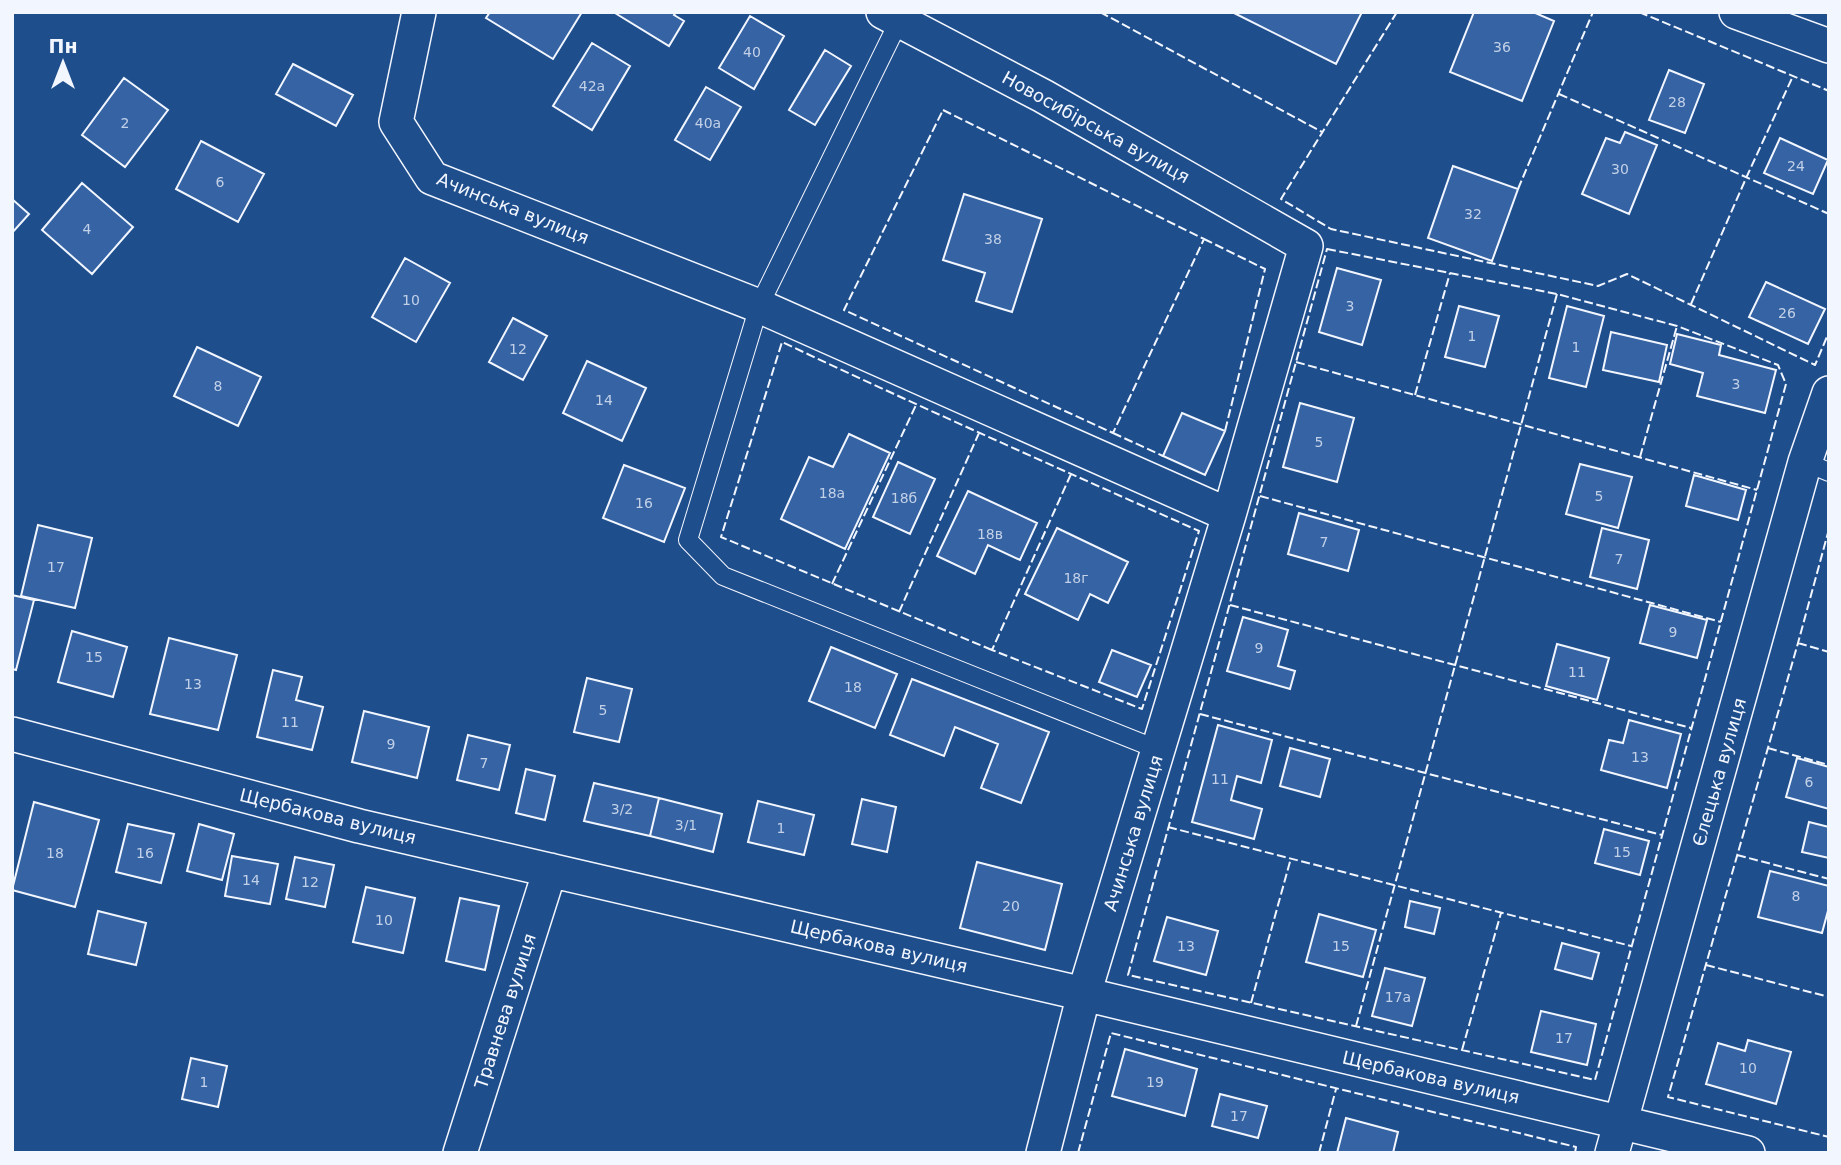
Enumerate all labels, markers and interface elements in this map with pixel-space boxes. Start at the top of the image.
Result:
north arrow [28,28,98,98]
text: Пн [48,35,78,57]
house number: 36 [1493,39,1511,55]
house number: 40 [743,44,761,60]
street label: Новосибірська вулиця [999,67,1193,187]
house number: 42а [579,78,605,94]
house number: 28 [1668,94,1686,110]
house number: 2 [121,115,129,131]
house number: 40а [695,115,721,131]
house number: 24 [1787,158,1805,174]
house number: 30 [1611,161,1629,177]
street label: Ачинська вулиця [434,168,592,248]
house number: 6 [216,174,225,190]
house number: 32 [1464,206,1482,222]
house number: 4 [83,221,92,237]
house number: 38 [984,231,1002,247]
house number: 10 [402,292,420,308]
house number: 3 [1346,298,1354,314]
house number: 26 [1778,305,1796,321]
house number: 1 [1468,328,1476,344]
house number: 1 [1572,339,1580,355]
house number: 12 [509,341,527,357]
house number: 3 [1732,376,1740,392]
house number: 8 [214,378,222,394]
house number: 14 [595,392,613,408]
house number: 5 [1315,434,1323,450]
house number: 18а [819,485,845,501]
house number: 5 [1595,488,1603,504]
house number: 18б [891,490,917,506]
house number: 16 [635,495,653,511]
house number: 18в [977,526,1003,542]
house number: 7 [1320,534,1328,550]
house number: 7 [1615,551,1623,567]
house number: 17 [47,559,65,575]
house number: 18г [1063,570,1089,586]
house number: 9 [1669,624,1677,640]
house number: 9 [1255,640,1263,656]
house number: 15 [85,649,103,665]
house number: 11 [1568,664,1586,680]
house number: 13 [184,676,202,692]
house number: 18 [844,679,862,695]
street label: Єлецька вулиця [1688,695,1750,849]
house number: 5 [599,702,607,718]
house number: 11 [281,714,299,730]
house number: 9 [387,736,395,752]
house number: 13 [1631,749,1649,765]
street label: Ачинська вулиця [1099,752,1167,914]
house number: 7 [480,755,488,771]
house number: 11 [1211,771,1229,787]
house number: 6 [1805,774,1814,790]
street label: Щербакова вулиця [238,784,418,848]
house number: 3/2 [611,801,633,817]
house number: 3/1 [675,817,697,833]
house number: 1 [777,820,785,836]
house number: 15 [1613,844,1631,860]
house number: 18 [46,845,64,861]
house number: 16 [136,845,154,861]
house number: 14 [242,872,260,888]
house number: 12 [301,874,319,890]
house number: 8 [1792,888,1800,904]
house number: 20 [1002,898,1020,914]
house number: 10 [375,912,393,928]
street label: Щербакова вулиця [788,915,970,977]
street label: Травнева вулиця [470,931,540,1092]
house number: 13 [1177,938,1195,954]
house number: 15 [1332,938,1350,954]
house number: 17а [1385,989,1411,1005]
house number: 17 [1555,1030,1573,1046]
street label: Щербакова вулиця [1340,1046,1522,1108]
house number: 10 [1739,1060,1757,1076]
house number: 1 [200,1074,208,1090]
house number: 19 [1146,1074,1164,1090]
house number: 17 [1230,1108,1248,1124]

